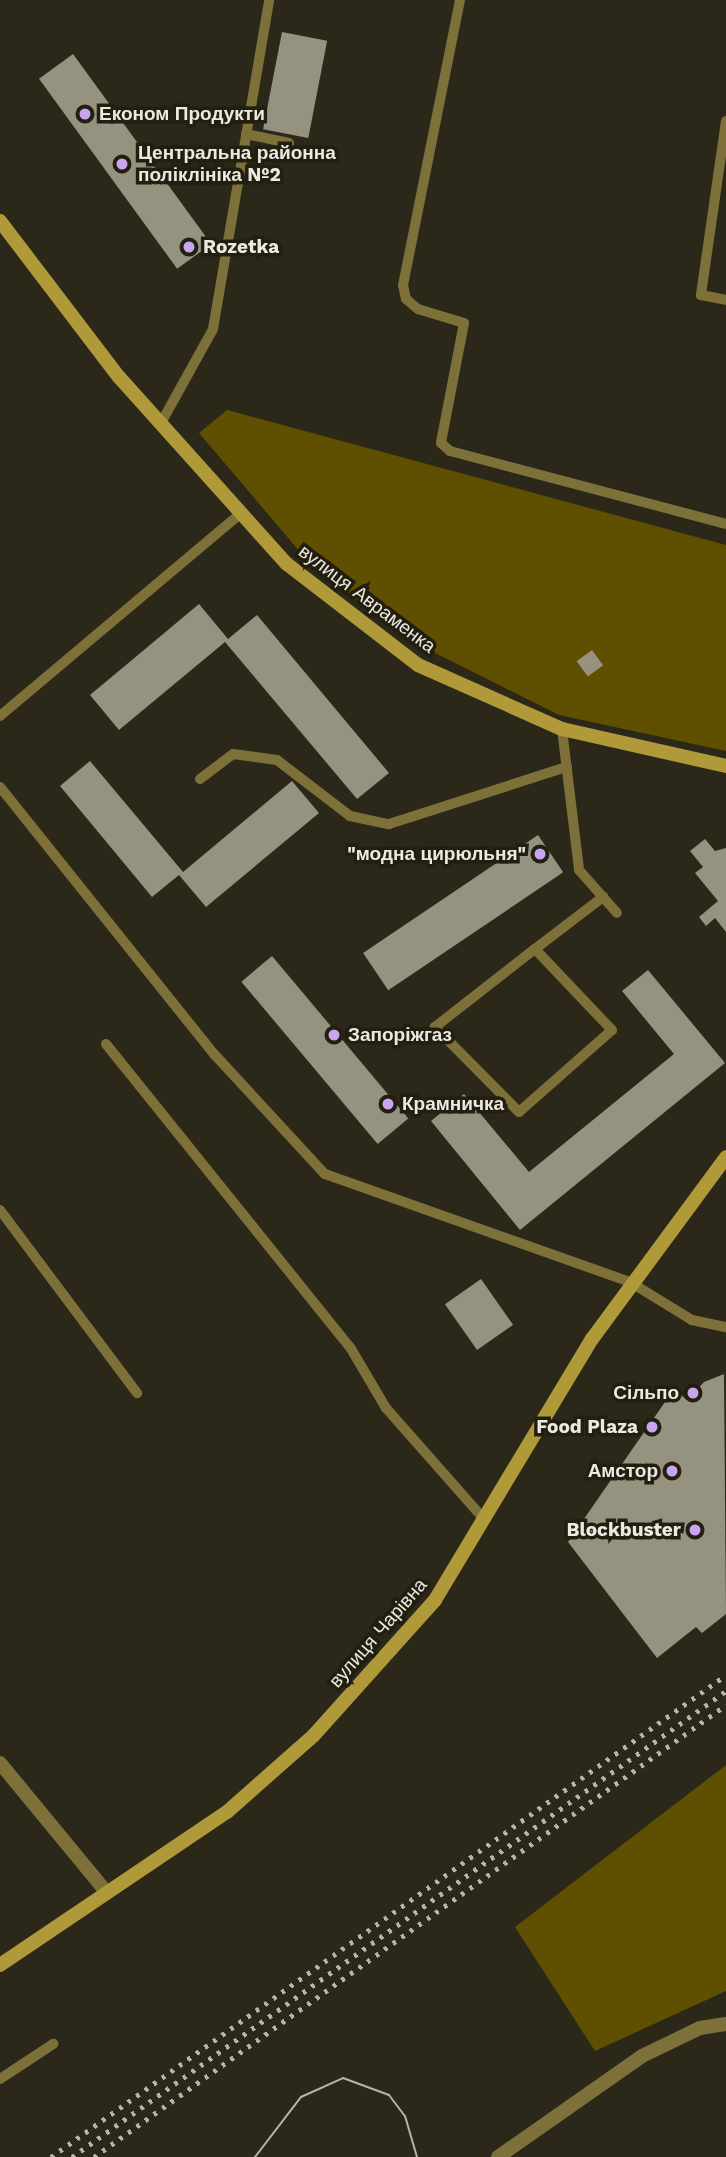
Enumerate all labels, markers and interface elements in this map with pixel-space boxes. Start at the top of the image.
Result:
place label: Економ Продукти [99,103,265,125]
marker: Економ Продукти [77,106,93,122]
place label: Центральна районна поліклініка №2 [138,142,336,186]
marker: Центральна районна поліклініка №2 [112,154,132,174]
place label: Rozetka [203,236,279,258]
marker: Rozetka [181,239,197,255]
street label: вулиця Авраменка [294,540,440,658]
place label: "модна цирюльня" [347,843,526,865]
marker: "модна цирюльня" [532,846,548,862]
place label: Запоріжгаз [348,1024,452,1046]
marker: Запоріжгаз [326,1027,342,1043]
place label: Крамничка [402,1093,504,1115]
marker: Крамничка [380,1096,396,1112]
place label: Сільпо [613,1382,679,1404]
marker: Сільпо [685,1385,701,1401]
place label: Food Plaza [536,1416,638,1438]
marker: Food Plaza [644,1419,660,1435]
place label: Амстор [588,1460,658,1482]
marker: Амстор [664,1463,680,1479]
place label: Blockbuster [567,1519,681,1541]
marker: Blockbuster [687,1522,703,1538]
street label: вулиця Чарівна [324,1574,432,1692]

